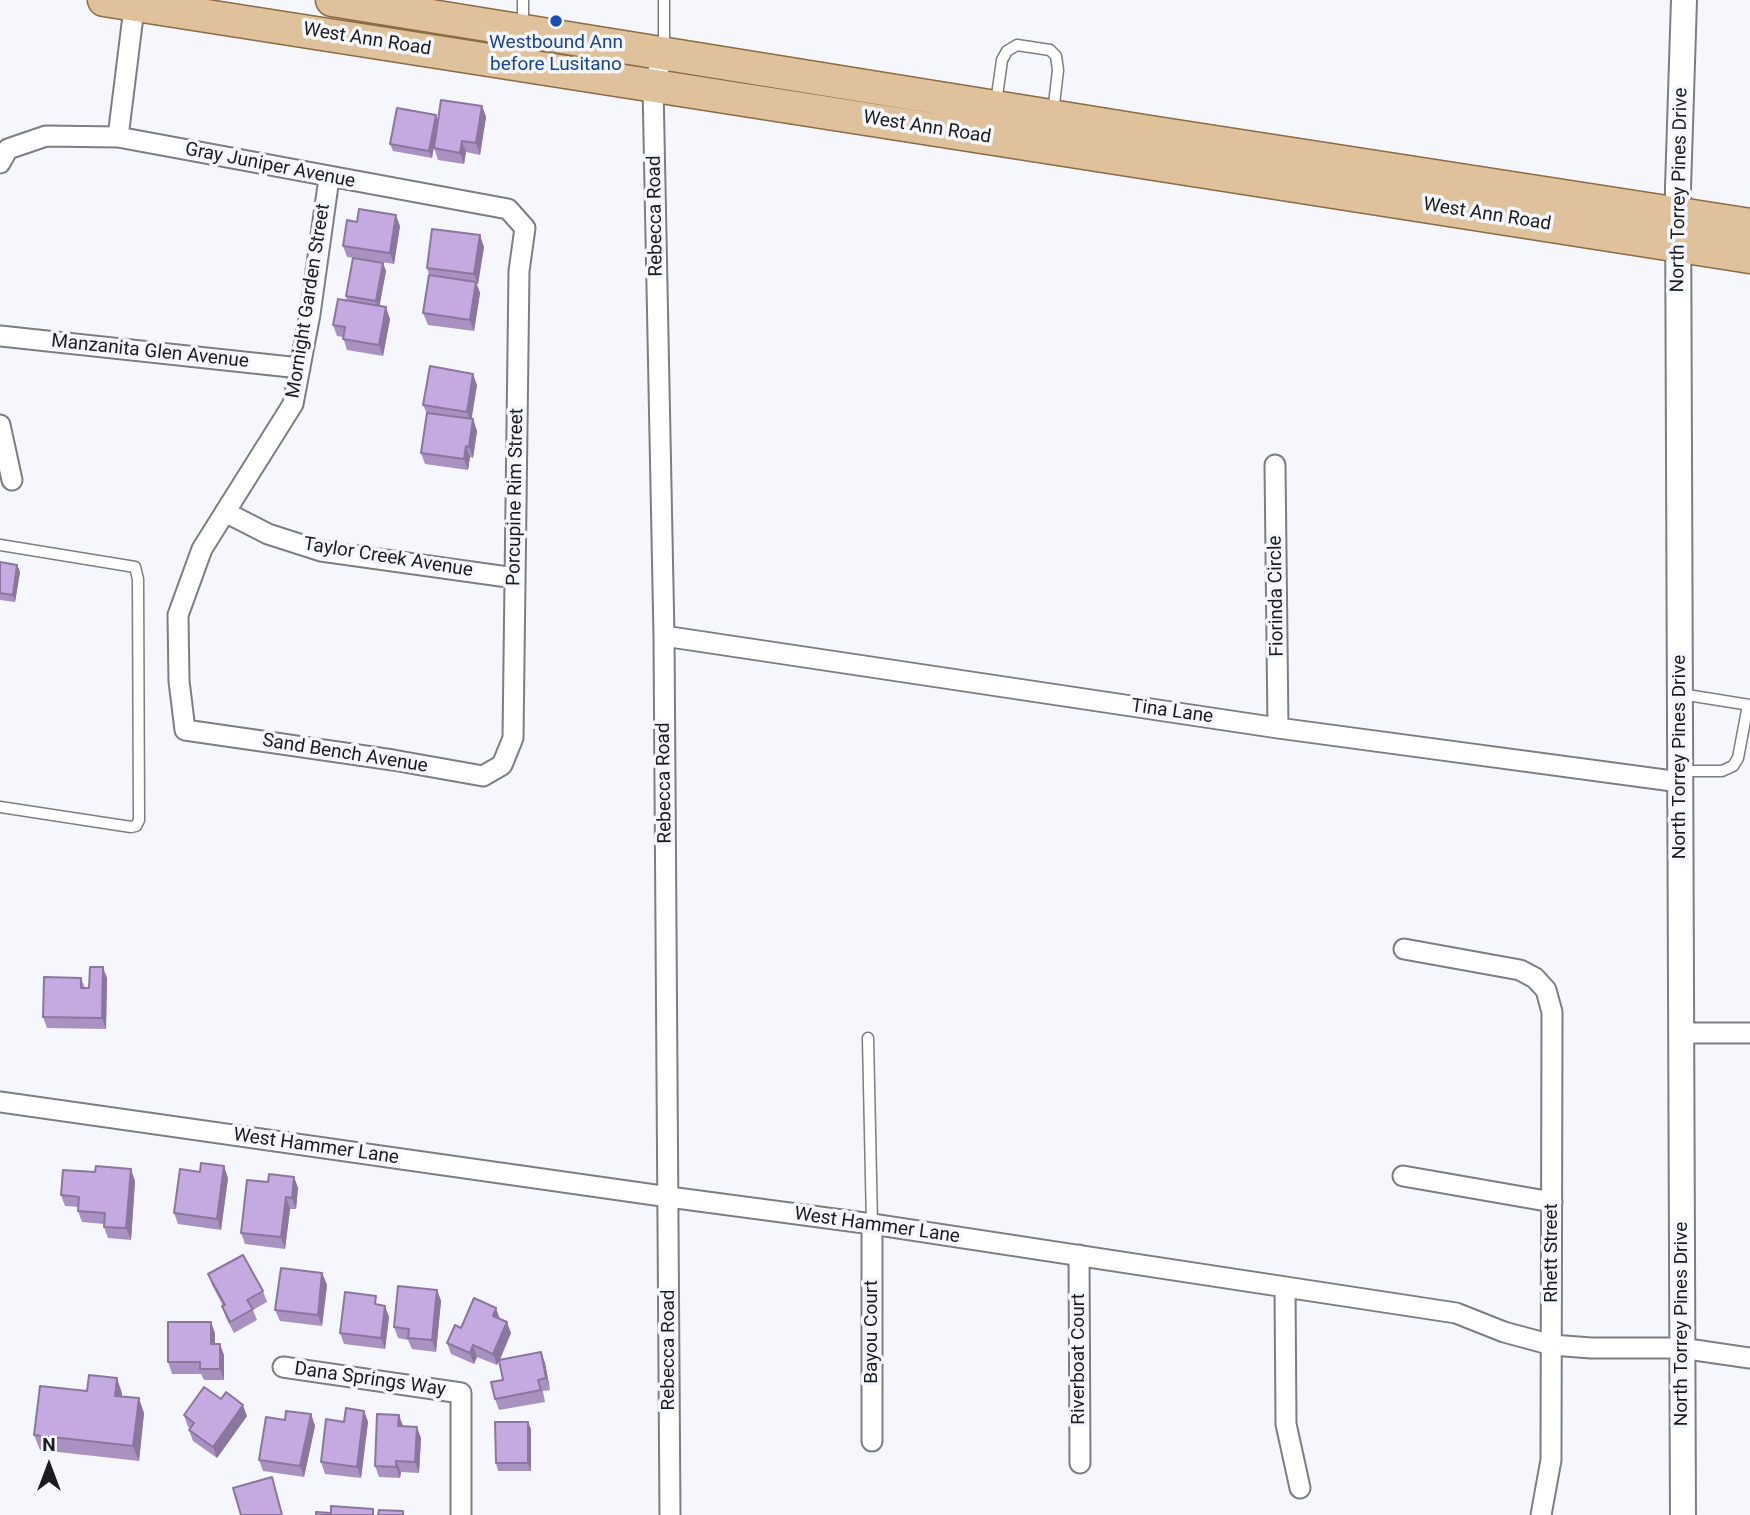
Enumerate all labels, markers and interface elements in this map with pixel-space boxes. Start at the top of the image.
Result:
marker: Westbound Ann before Lusitano [548,13,564,29]
street label: West Ann Road [301,19,433,61]
place label: Westbound Ann before Lusitano [489,32,623,76]
street label: North Torrey Pines Drive [1667,87,1693,293]
street label: West Ann Road [861,107,993,149]
street label: Gray Juniper Avenue [183,138,357,194]
street label: Rebecca Road [644,155,668,277]
street label: West Ann Road [1421,194,1553,236]
street label: Mornight Garden Street [282,202,336,400]
street label: Manzanita Glen Avenue [50,330,250,374]
street label: Porcupine Rim Street [503,408,529,586]
street label: Taylor Creek Avenue [302,533,474,583]
street label: Fiorinda Circle [1265,535,1289,657]
street label: North Torrey Pines Drive [1669,655,1691,859]
street label: Tina Lane [1129,695,1215,729]
street label: Rebecca Road [653,722,677,844]
street label: Sand Bench Avenue [261,730,429,778]
street label: West Hammer Lane [232,1124,400,1170]
street label: West Hammer Lane [793,1203,961,1249]
street label: Rhett Street [1541,1203,1563,1303]
street label: North Torrey Pines Drive [1671,1222,1693,1426]
street label: Bayou Court [861,1280,883,1384]
street label: Rebecca Road [658,1289,680,1411]
street label: Riverboat Court [1068,1293,1090,1425]
street label: Dana Springs Way [293,1358,447,1402]
north arrow [14,1431,84,1501]
text: N [42,1433,56,1456]

